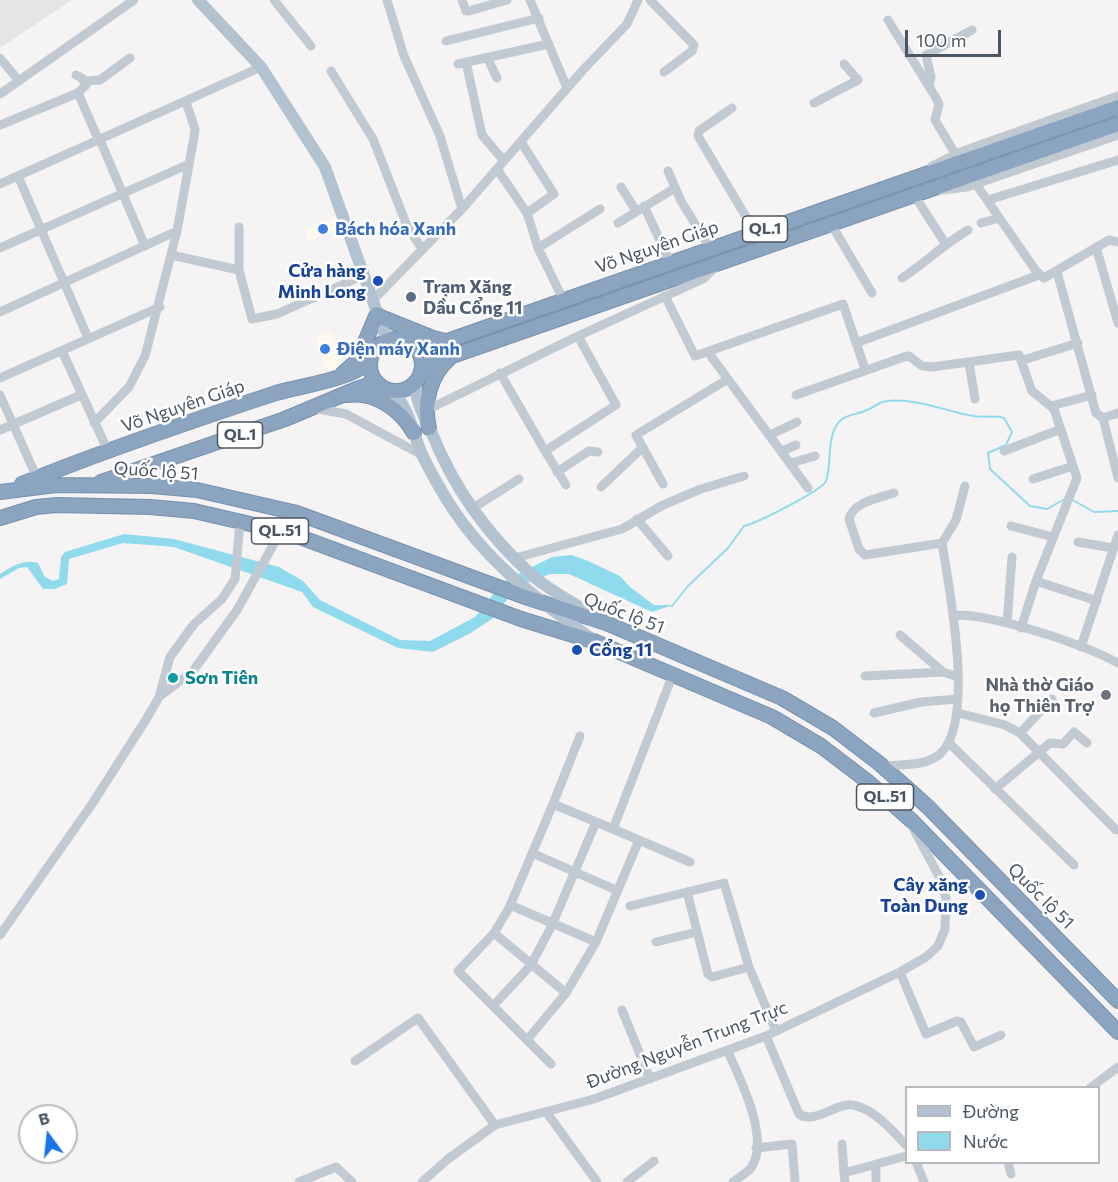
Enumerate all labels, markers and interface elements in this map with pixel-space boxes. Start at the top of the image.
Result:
scale bar [908,18,1004,56]
text: 100 m [916,29,966,51]
street label: Võ Nguyên Giáp [593,216,721,278]
road number: QL.1 [742,216,788,242]
place label: Bách hóa Xanh [335,218,456,240]
marker: Bách hóa Xanh [316,222,330,236]
place label: Cửa hàng Minh Long [278,260,366,302]
marker: Cửa hàng Minh Long [371,274,385,288]
place label: Trạm Xăng Dầu Cổng 11 [423,276,522,318]
marker: Trạm Xăng Dầu Cổng 11 [404,290,418,304]
place label: Điện máy Xanh [337,338,460,360]
marker: Điện máy Xanh [318,342,332,356]
street label: Võ Nguyên Giáp [119,375,247,437]
road number: QL.1 [218,422,262,448]
street label: Quốc lộ 51 [113,457,199,485]
road number: QL.51 [252,518,308,544]
street label: Quốc lộ 51 [581,588,667,638]
place label: Cổng 11 [589,639,652,661]
marker: Cổng 11 [570,643,584,657]
place label: Sơn Tiên [185,667,258,689]
marker: Sơn Tiên [166,671,180,685]
place label: Nhà thờ Giáo họ Thiên Trợ [985,674,1094,716]
marker: Nhà thờ Giáo họ Thiên Trợ [1099,688,1113,702]
road number: QL.51 [856,784,914,810]
street label: Quốc lộ 51 [1003,858,1079,934]
place label: Cây xăng Toàn Dung [880,874,968,916]
marker: Cây xăng Toàn Dung [973,888,987,902]
street label: Đường Nguyễn Trung Trực [583,997,791,1093]
legend [905,1086,1100,1164]
text: Đường [963,1100,1019,1122]
north arrow [18,1104,78,1164]
text: B [36,1108,51,1129]
text: Nước [963,1130,1008,1152]

